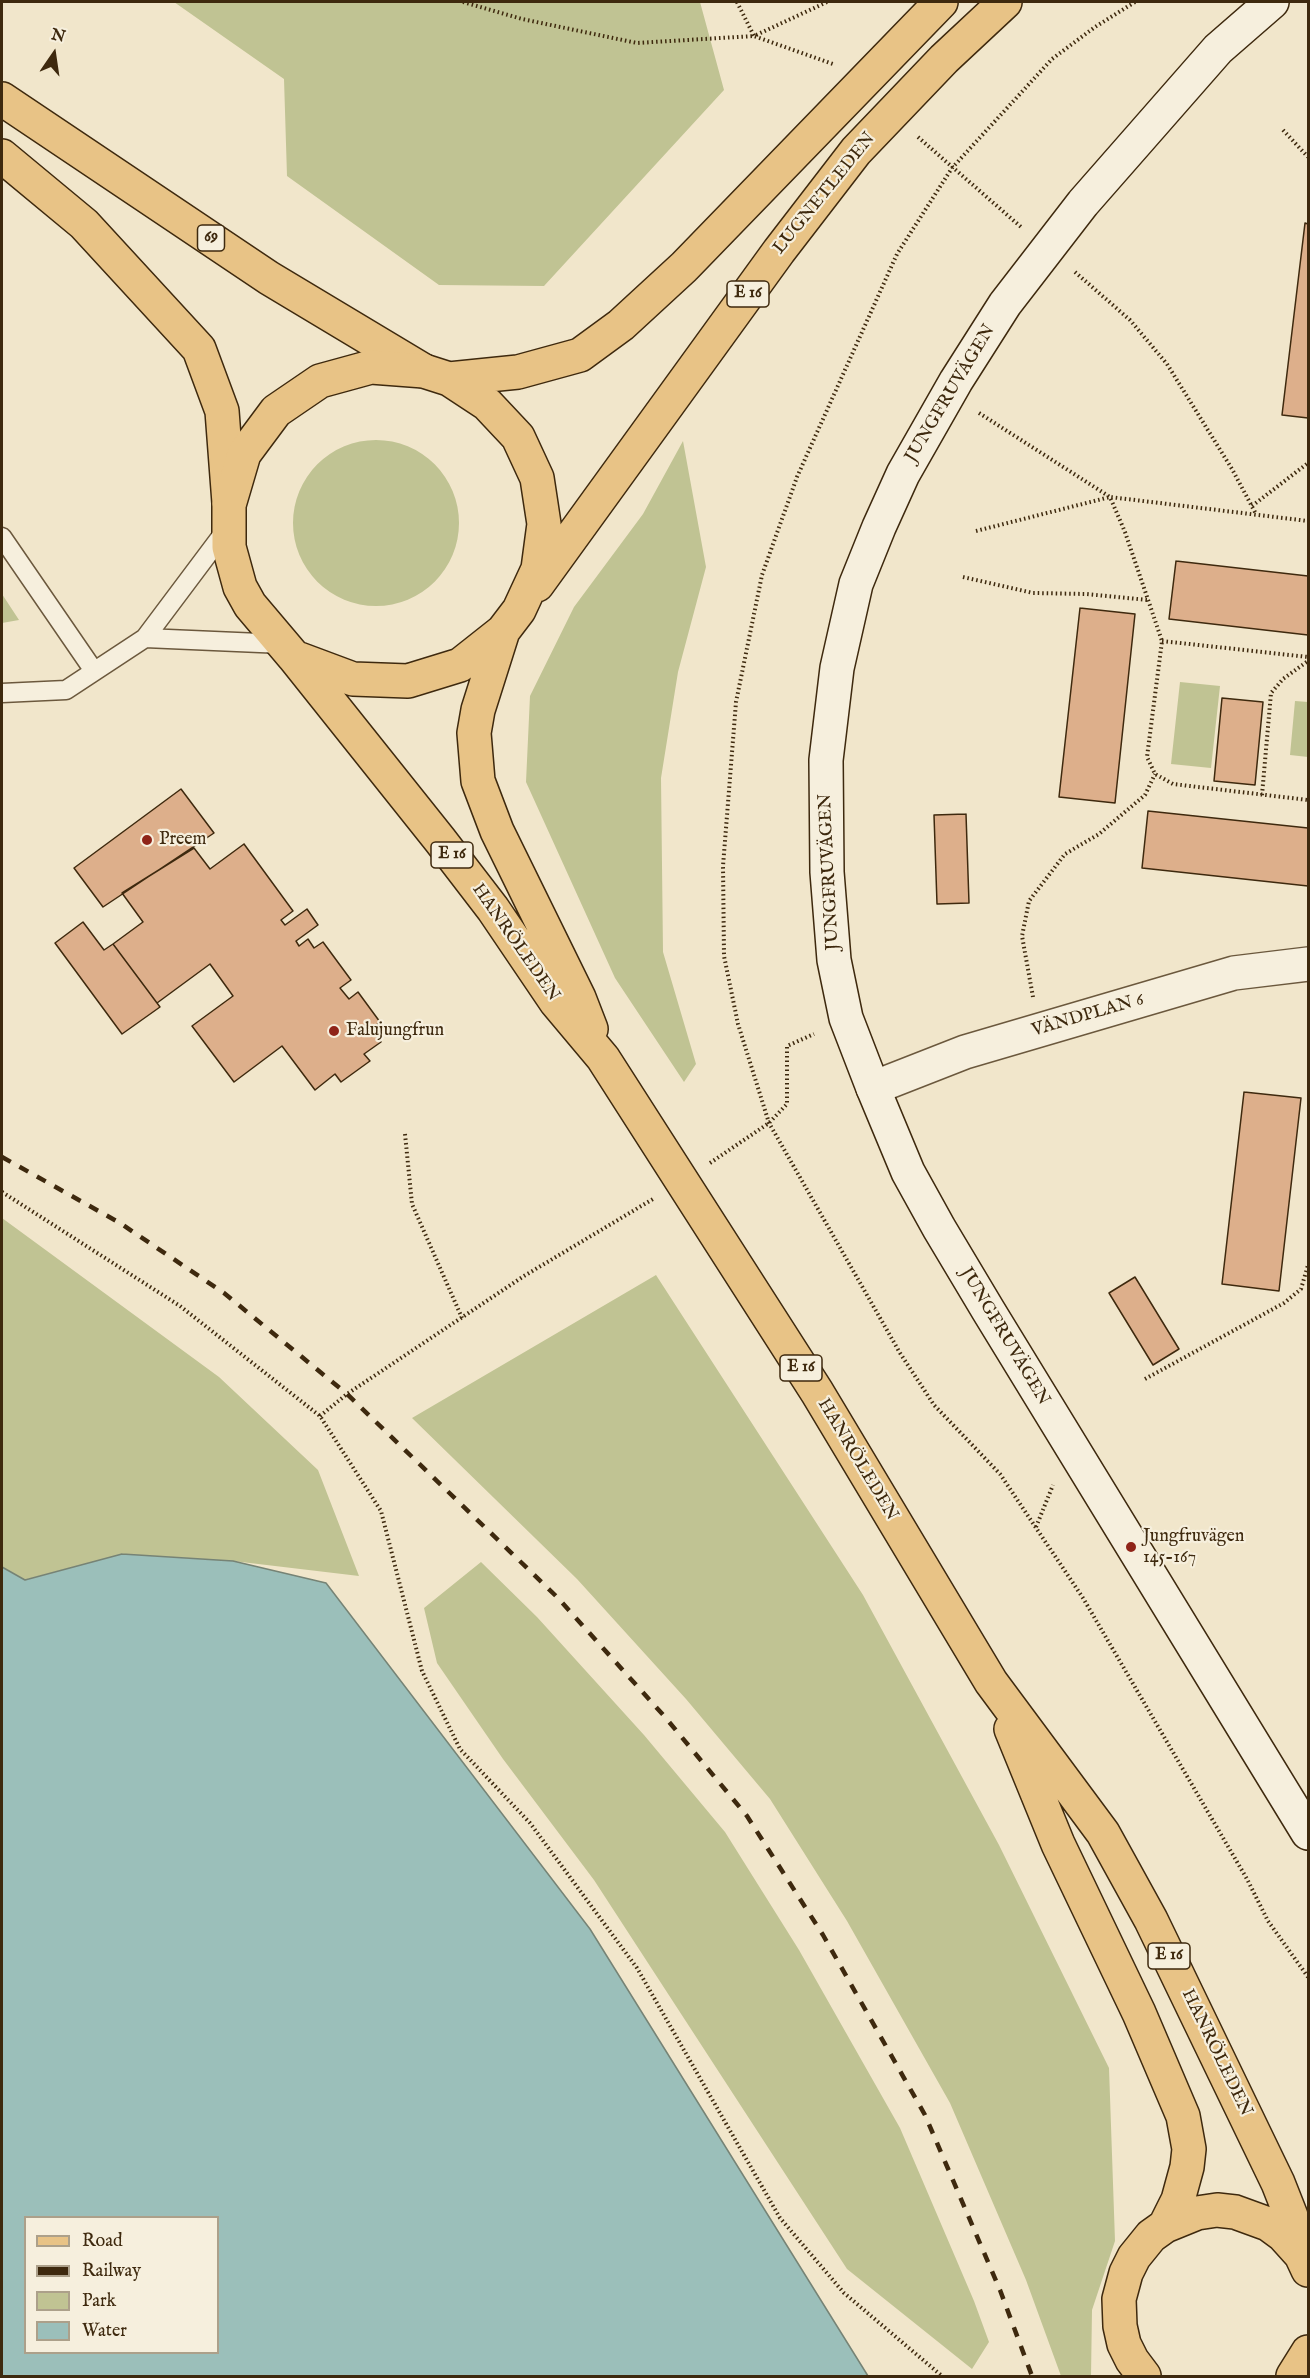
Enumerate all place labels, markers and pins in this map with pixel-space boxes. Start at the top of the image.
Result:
place label: Preem [159,829,206,851]
marker: Preem [140,833,154,847]
place label: Falujungfrun [346,1020,444,1042]
marker: Falujungfrun [327,1024,341,1038]
place label: Jungfruvägen 145-167 [1143,1526,1244,1568]
marker: Jungfruvägen 145-167 [1124,1540,1138,1554]

